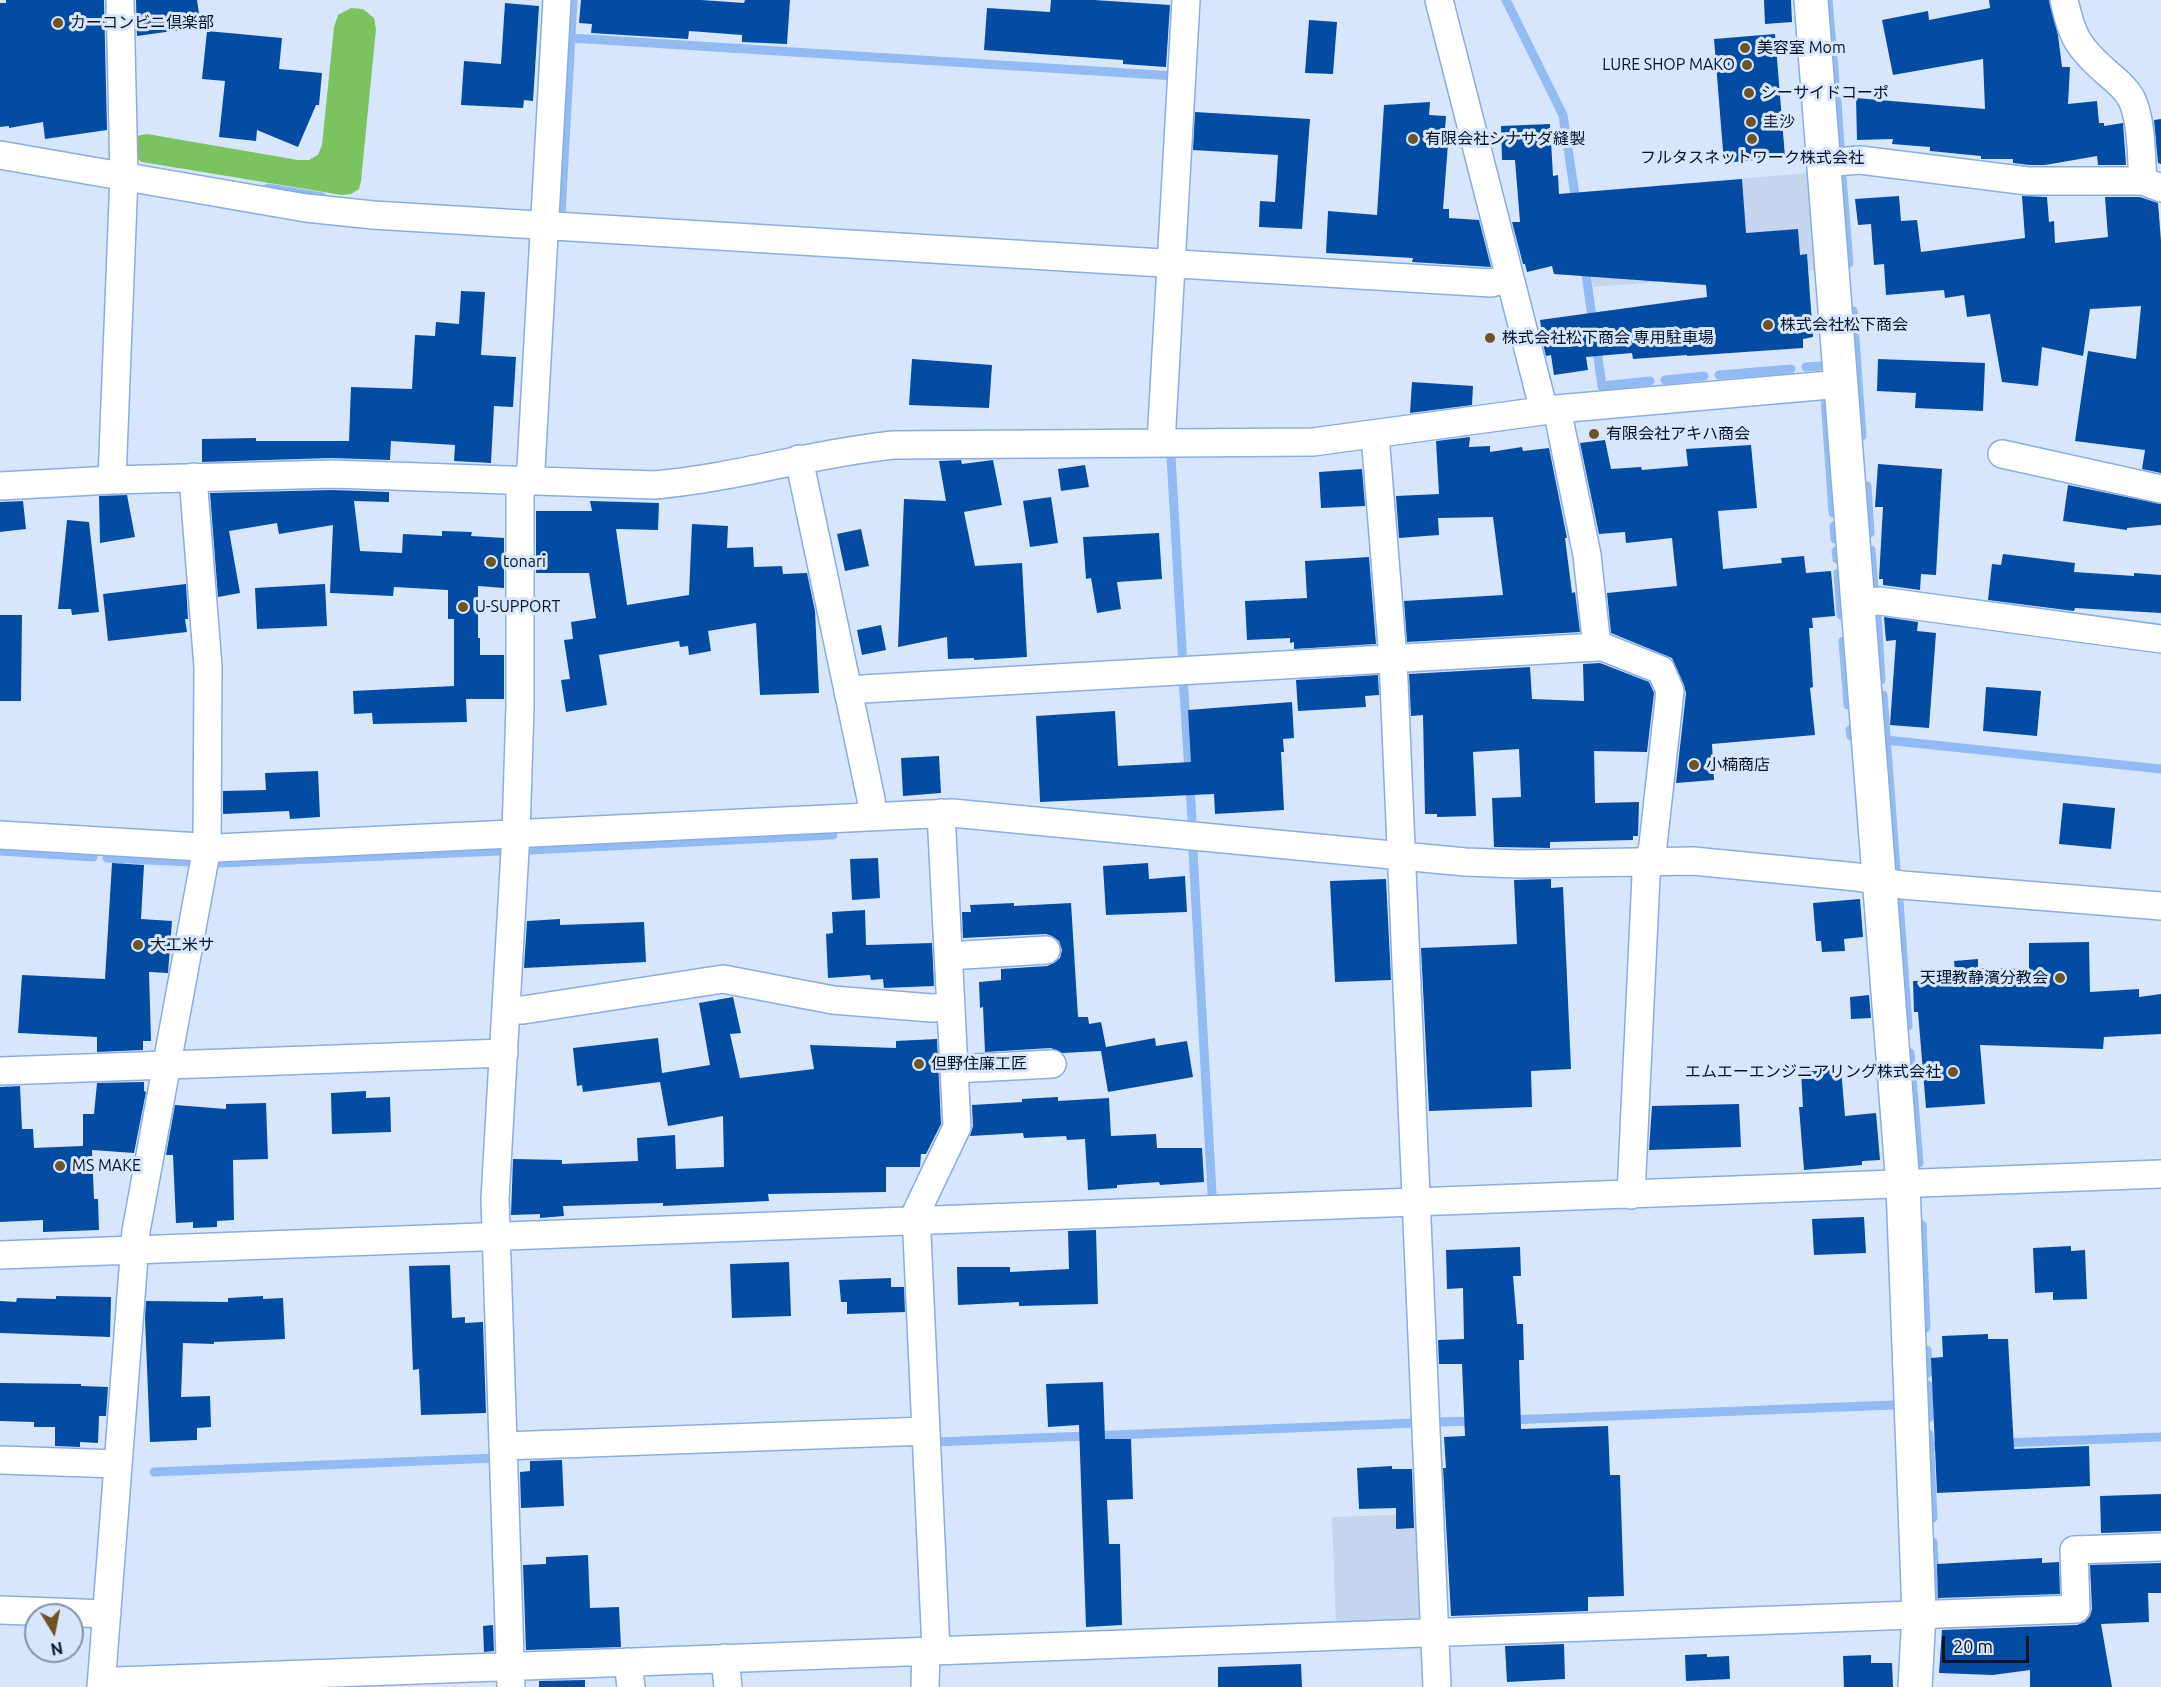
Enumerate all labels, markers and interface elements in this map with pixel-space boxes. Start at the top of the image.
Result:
place label: カーコンビニ倶楽部 [70,13,214,33]
marker: カーコンビニ倶楽部 [51,16,65,30]
place label: 美容室 Mom [1757,38,1846,58]
marker: 美容室 Mom [1738,41,1752,55]
place label: LURE SHOP MAKO [1602,55,1735,75]
marker: LURE SHOP MAKO [1740,58,1754,72]
place label: シーサイドコーポ [1761,83,1889,103]
marker: シーサイドコーポ [1742,86,1756,100]
place label: 圭沙 [1763,112,1795,132]
marker: 圭沙 [1744,115,1758,129]
place label: 有限会社シナサダ縫製 [1425,129,1585,149]
marker: 有限会社シナサダ縫製 [1406,132,1420,146]
marker: フルタスネットワーク株式会社 [1745,132,1759,146]
place label: フルタスネットワーク株式会社 [1640,148,1864,168]
place label: 株式会社松下商会 [1780,315,1908,335]
marker: 株式会社松下商会 [1761,318,1775,332]
place label: 株式会社松下商会 専用駐車場 [1502,328,1714,348]
marker: 株式会社松下商会 専用駐車場 [1483,331,1497,345]
place label: 有限会社アキハ商会 [1606,424,1750,444]
marker: 有限会社アキハ商会 [1587,427,1601,441]
place label: tonari [503,552,546,572]
marker: tonari [484,555,498,569]
place label: U-SUPPORT [475,597,560,617]
marker: U-SUPPORT [456,600,470,614]
place label: 小楠商店 [1706,755,1770,775]
marker: 小楠商店 [1687,758,1701,772]
place label: 大工米サ [150,935,214,955]
marker: 大工米サ [131,938,145,952]
place label: 天理教静濱分教会 [1920,968,2048,988]
marker: 天理教静濱分教会 [2053,971,2067,985]
place label: 但野住廉工匠 [931,1054,1027,1074]
marker: 但野住廉工匠 [912,1057,926,1071]
place label: エムエーエンジニアリング株式会社 [1685,1062,1941,1082]
marker: エムエーエンジニアリング株式会社 [1946,1065,1960,1079]
place label: MS MAKE [72,1156,141,1176]
marker: MS MAKE [53,1159,67,1173]
north arrow [24,1603,84,1663]
scale bar [1945,1624,2032,1662]
text: 20 m [1953,1636,1993,1656]
text: N [49,1639,64,1659]

